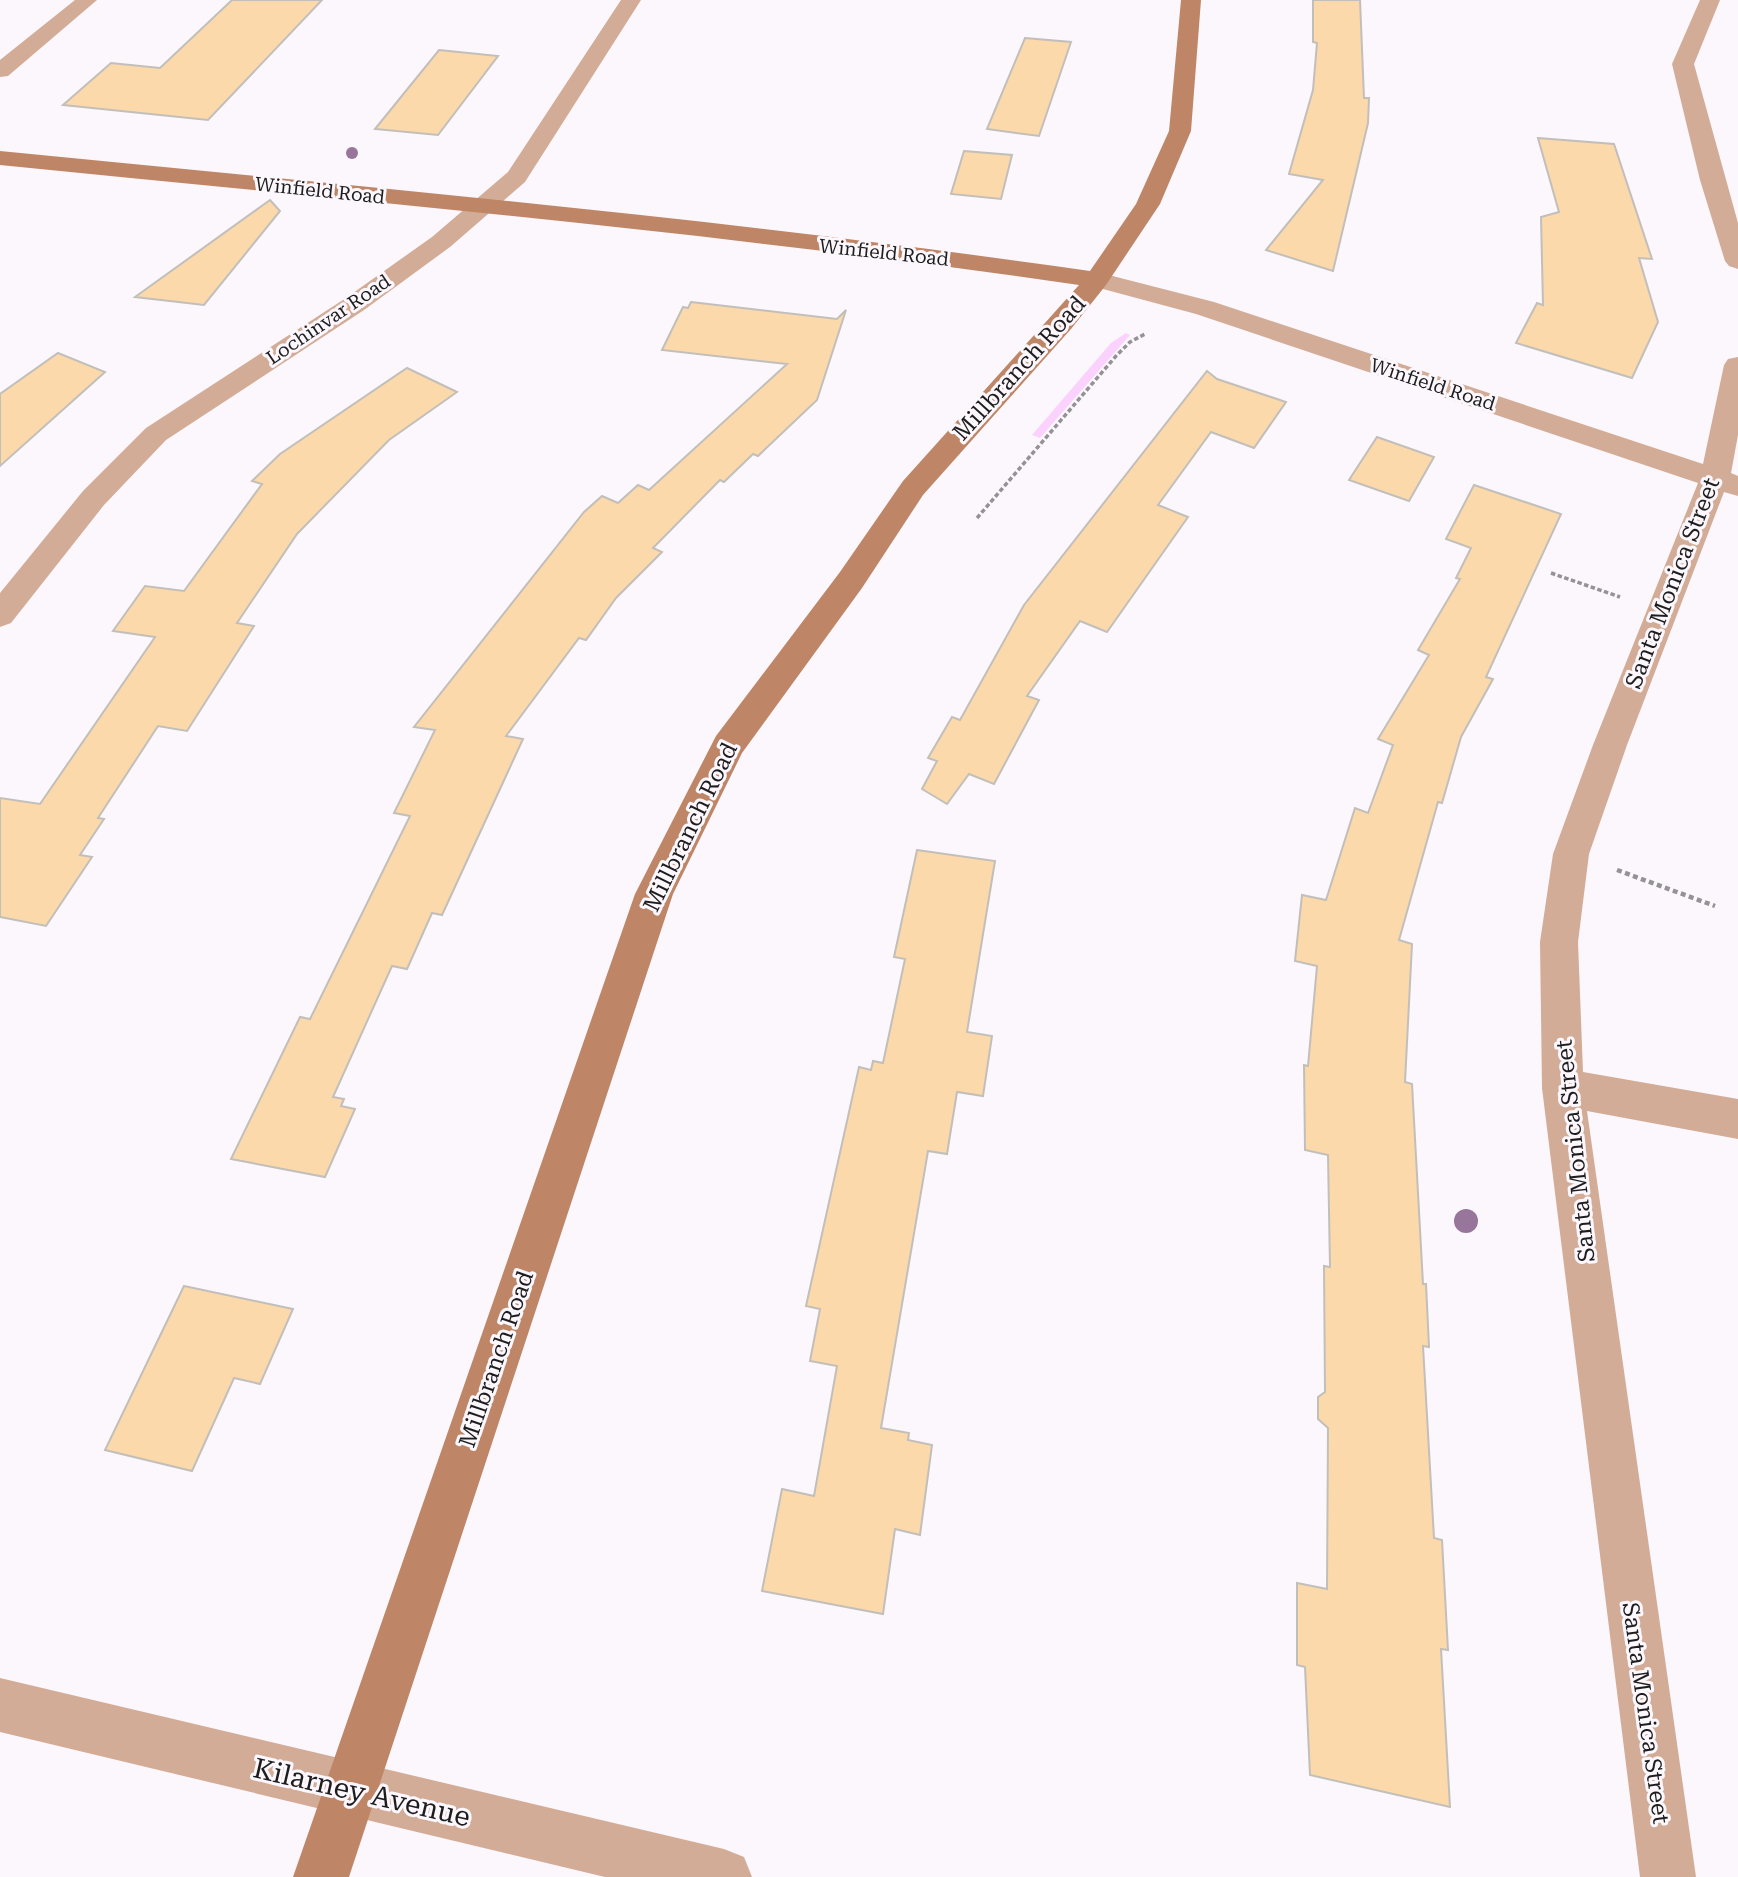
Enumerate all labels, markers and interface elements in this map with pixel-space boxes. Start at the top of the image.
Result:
street label: Winfield Road [254,172,386,209]
street label: Winfield Road [818,234,950,271]
street label: Lochinvar Road [262,269,395,369]
street label: Millbranch Road [947,290,1091,446]
street label: Winfield Road [1367,353,1498,416]
street label: Santa Monica Street [1620,474,1725,692]
street label: Millbranch Road [638,738,743,916]
street label: Santa Monica Street [1550,1038,1601,1264]
street label: Millbranch Road [454,1267,539,1451]
street label: Santa Monica Street [1617,1600,1674,1826]
street label: Kilarney Avenue [250,1751,474,1834]

